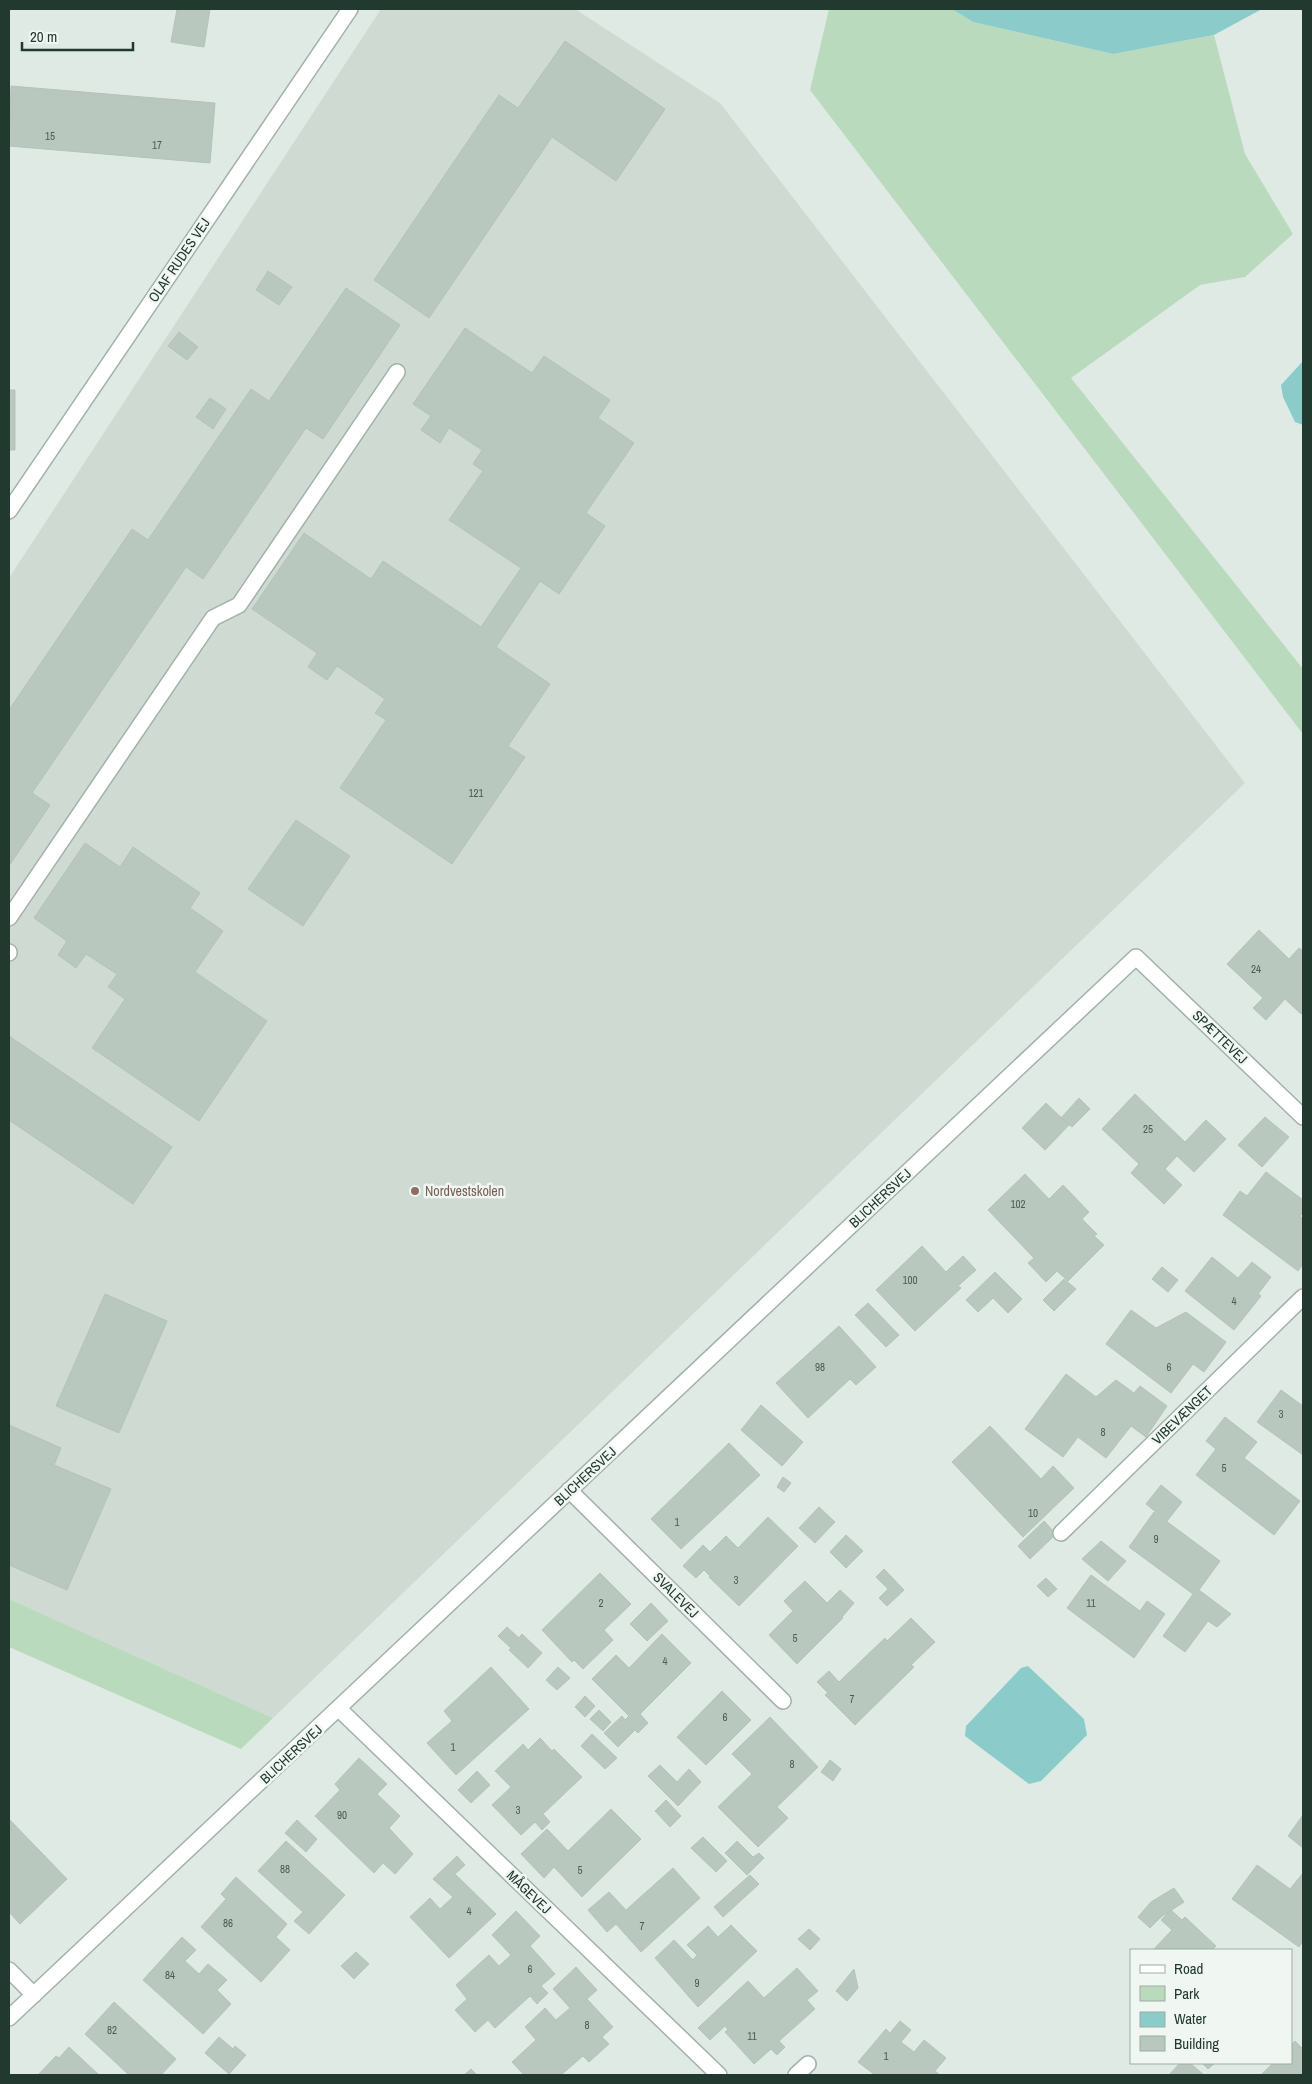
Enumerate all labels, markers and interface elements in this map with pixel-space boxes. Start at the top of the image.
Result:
scale bar [22,20,134,52]
text: 20 m [30,26,57,47]
house number: 15 [45,129,55,143]
house number: 17 [152,138,162,152]
street label: OLAF RUDES VEJ [144,215,214,305]
house number: 121 [468,786,484,800]
house number: 24 [1251,962,1261,976]
street label: SPÆTTEVEJ [1189,1006,1251,1068]
house number: 25 [1143,1122,1153,1136]
street label: BLICHERSVEJ [845,1165,915,1231]
place label: Nordvestskolen [425,1182,504,1200]
marker: Nordvestskolen [409,1185,421,1197]
house number: 102 [1010,1197,1026,1211]
house number: 100 [902,1273,918,1287]
house number: 4 [1231,1294,1237,1308]
house number: 98 [815,1360,825,1374]
house number: 6 [1166,1360,1172,1374]
street label: VIBEVÆNGET [1148,1382,1216,1448]
house number: 3 [1278,1407,1284,1421]
house number: 8 [1100,1425,1106,1439]
street label: BLICHERSVEJ [550,1443,620,1509]
house number: 5 [1221,1461,1227,1475]
house number: 10 [1028,1506,1038,1520]
house number: 1 [674,1515,680,1529]
house number: 9 [1153,1532,1159,1546]
street label: SVALEVEJ [649,1568,703,1622]
house number: 3 [733,1573,739,1587]
house number: 2 [598,1596,604,1610]
house number: 11 [1086,1596,1096,1610]
house number: 5 [792,1631,798,1645]
house number: 4 [662,1654,668,1668]
house number: 7 [849,1692,855,1706]
house number: 6 [722,1710,728,1724]
street label: BLICHERSVEJ [256,1721,326,1787]
house number: 1 [450,1740,456,1754]
house number: 8 [789,1757,795,1771]
house number: 3 [515,1803,521,1817]
house number: 90 [337,1808,347,1822]
house number: 88 [280,1862,290,1876]
house number: 5 [577,1863,583,1877]
street label: MÅGEVEJ [503,1866,555,1918]
house number: 4 [466,1904,472,1918]
house number: 86 [223,1916,233,1930]
house number: 7 [639,1919,645,1933]
legend [1130,1949,1292,2064]
text: Road [1174,1958,1203,1979]
house number: 6 [527,1962,533,1976]
house number: 84 [165,1968,175,1982]
house number: 9 [694,1976,700,1990]
text: Park [1174,1983,1200,2004]
text: Water [1174,2008,1206,2029]
house number: 8 [584,2018,590,2032]
house number: 82 [107,2023,117,2037]
house number: 11 [747,2029,757,2043]
text: Building [1174,2033,1219,2054]
house number: 1 [883,2049,889,2063]

